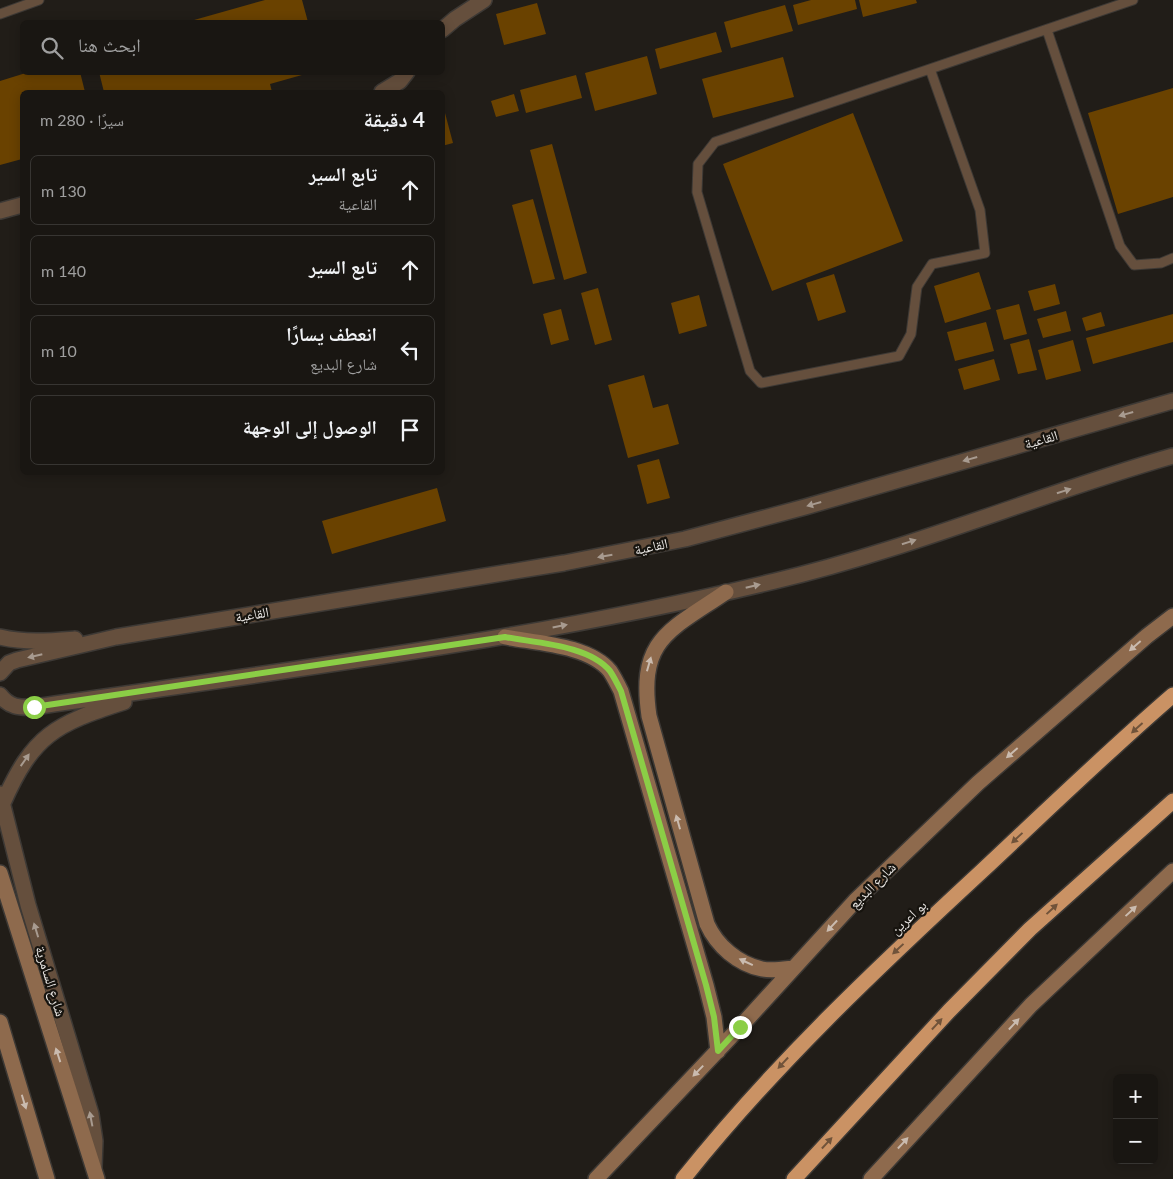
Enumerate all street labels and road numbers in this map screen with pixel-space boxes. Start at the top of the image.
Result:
street label: القاعية [1022,426,1060,452]
street label: القاعية [633,534,669,558]
street label: القاعية [234,603,270,626]
street label: شارع البديع [845,858,900,913]
street label: بو اعرين [886,896,930,939]
street label: شارع السامرية [30,944,70,1019]

